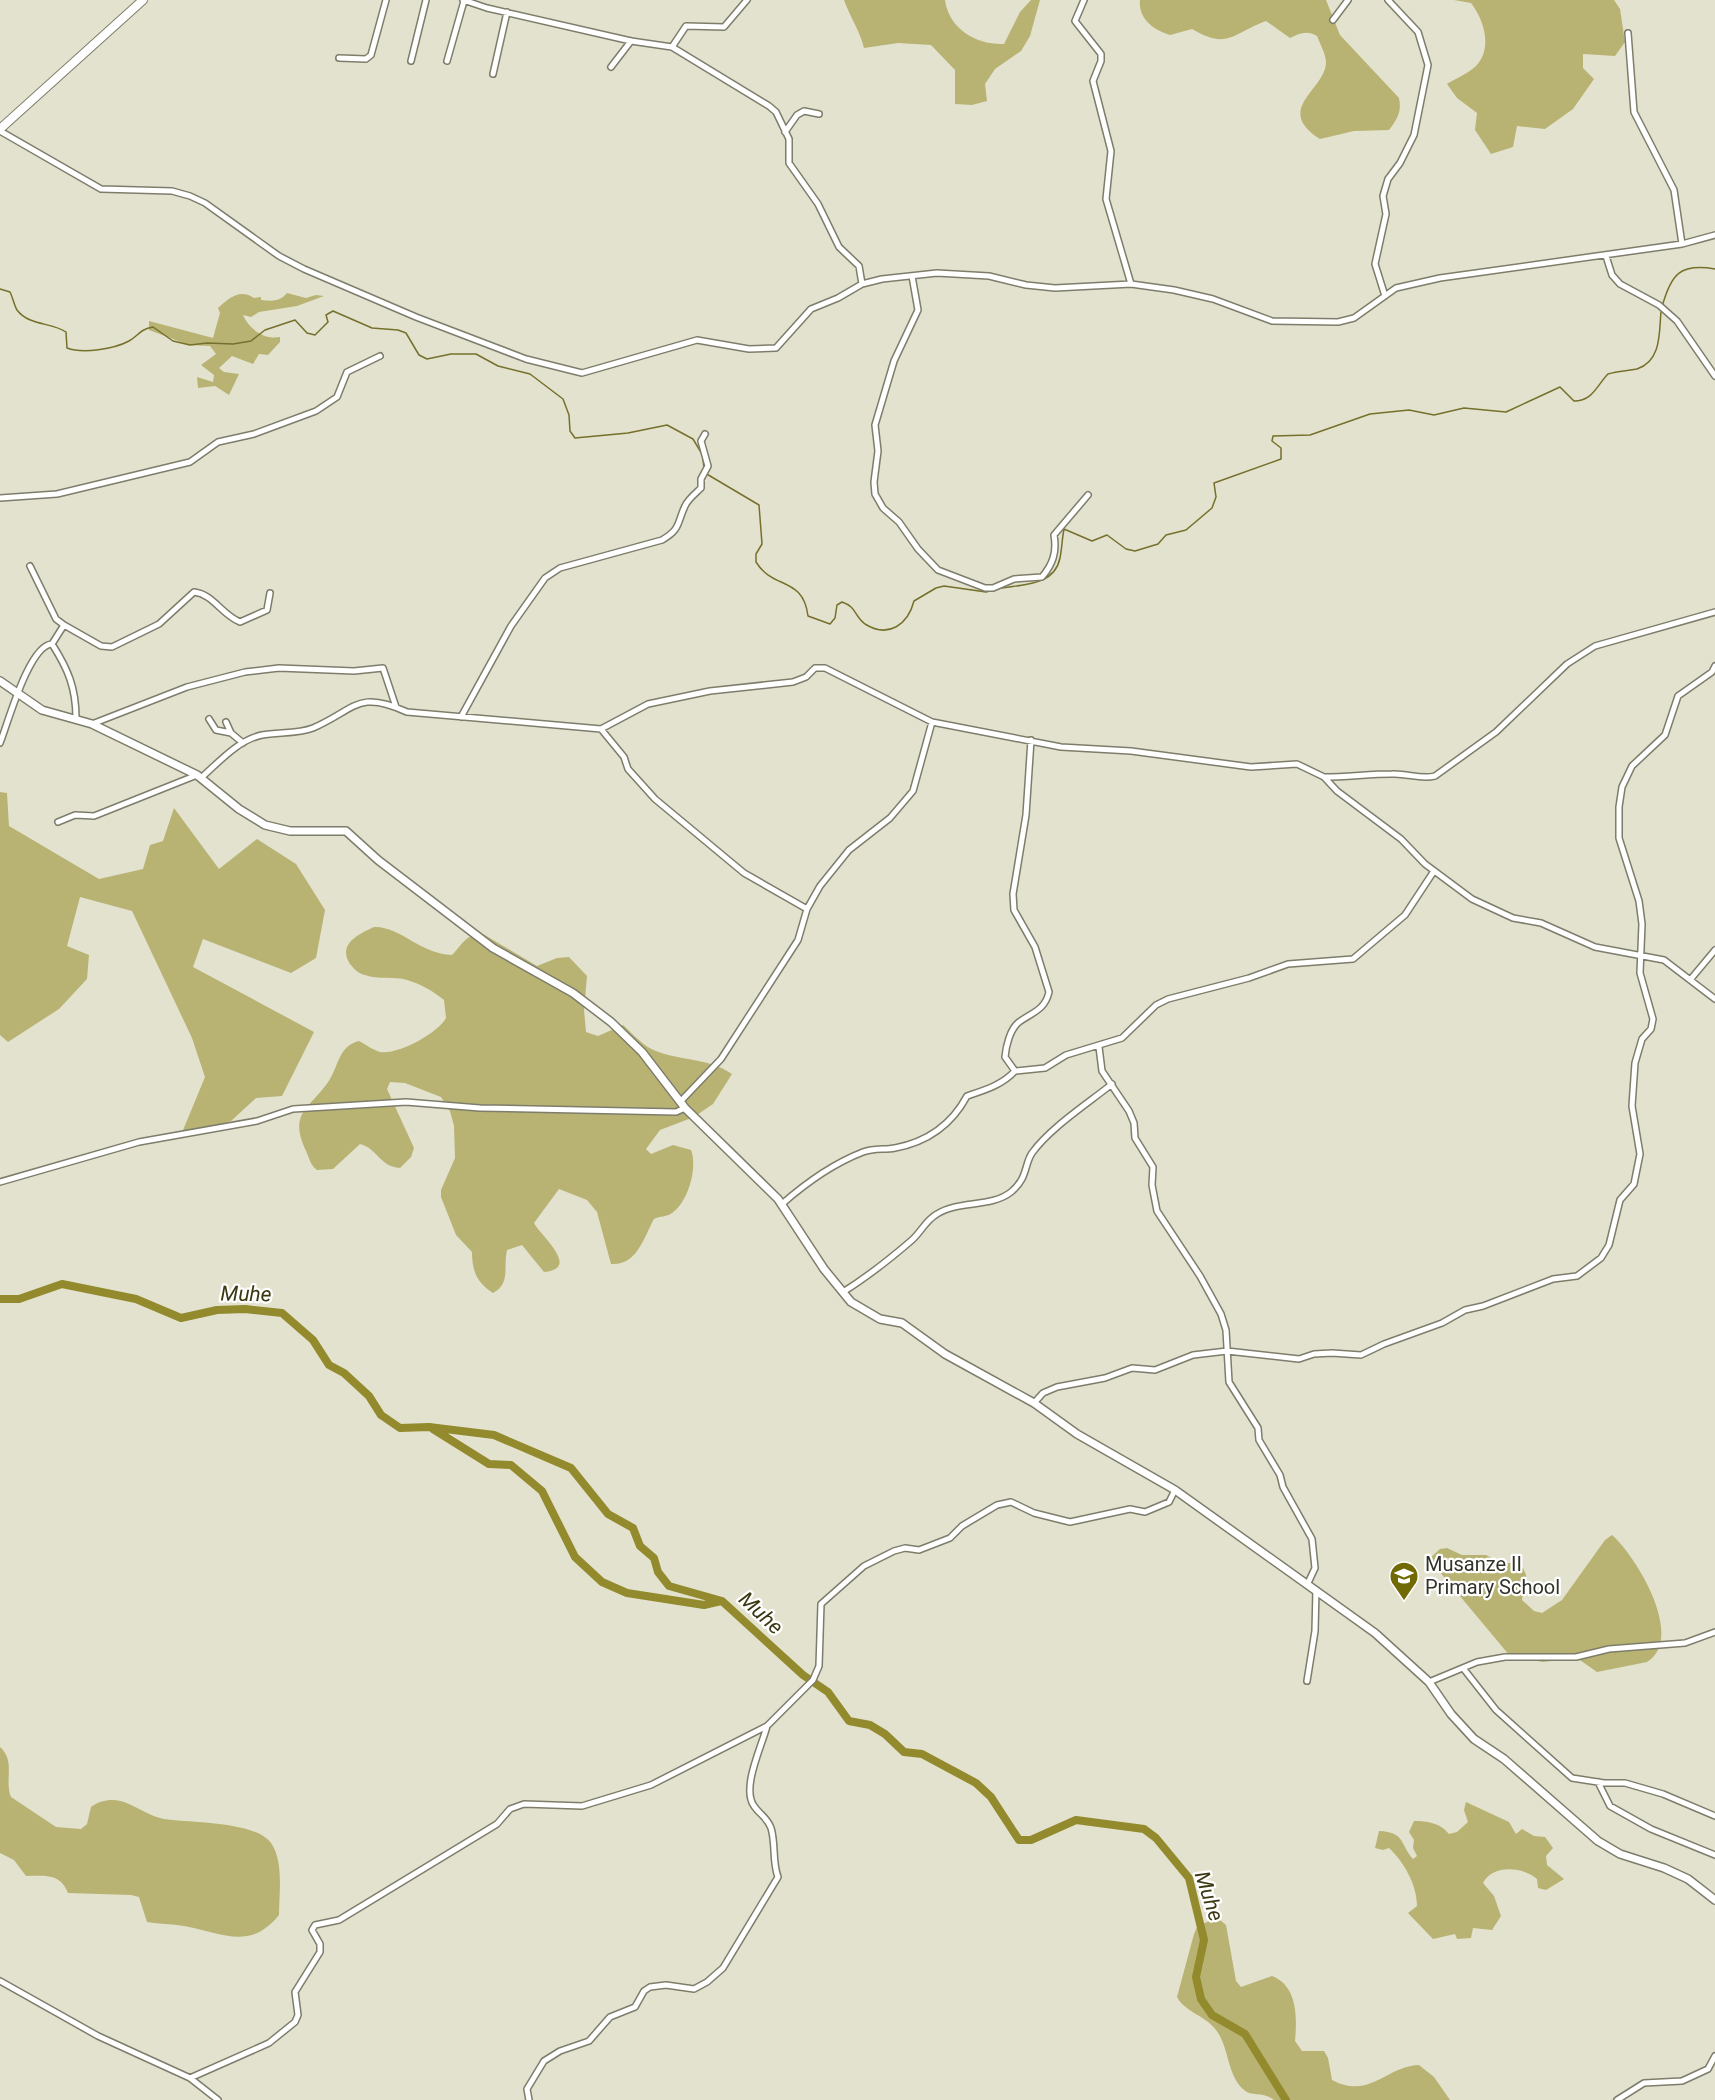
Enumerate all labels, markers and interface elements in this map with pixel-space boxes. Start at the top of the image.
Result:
water label: Muhe [220,1282,272,1306]
place label: Musanze II Primary School [1425,1552,1560,1599]
school or university icon: Musanze II Primary School [1388,1560,1420,1602]
water label: Muhe [734,1587,788,1639]
water label: Muhe [1190,1868,1228,1924]

